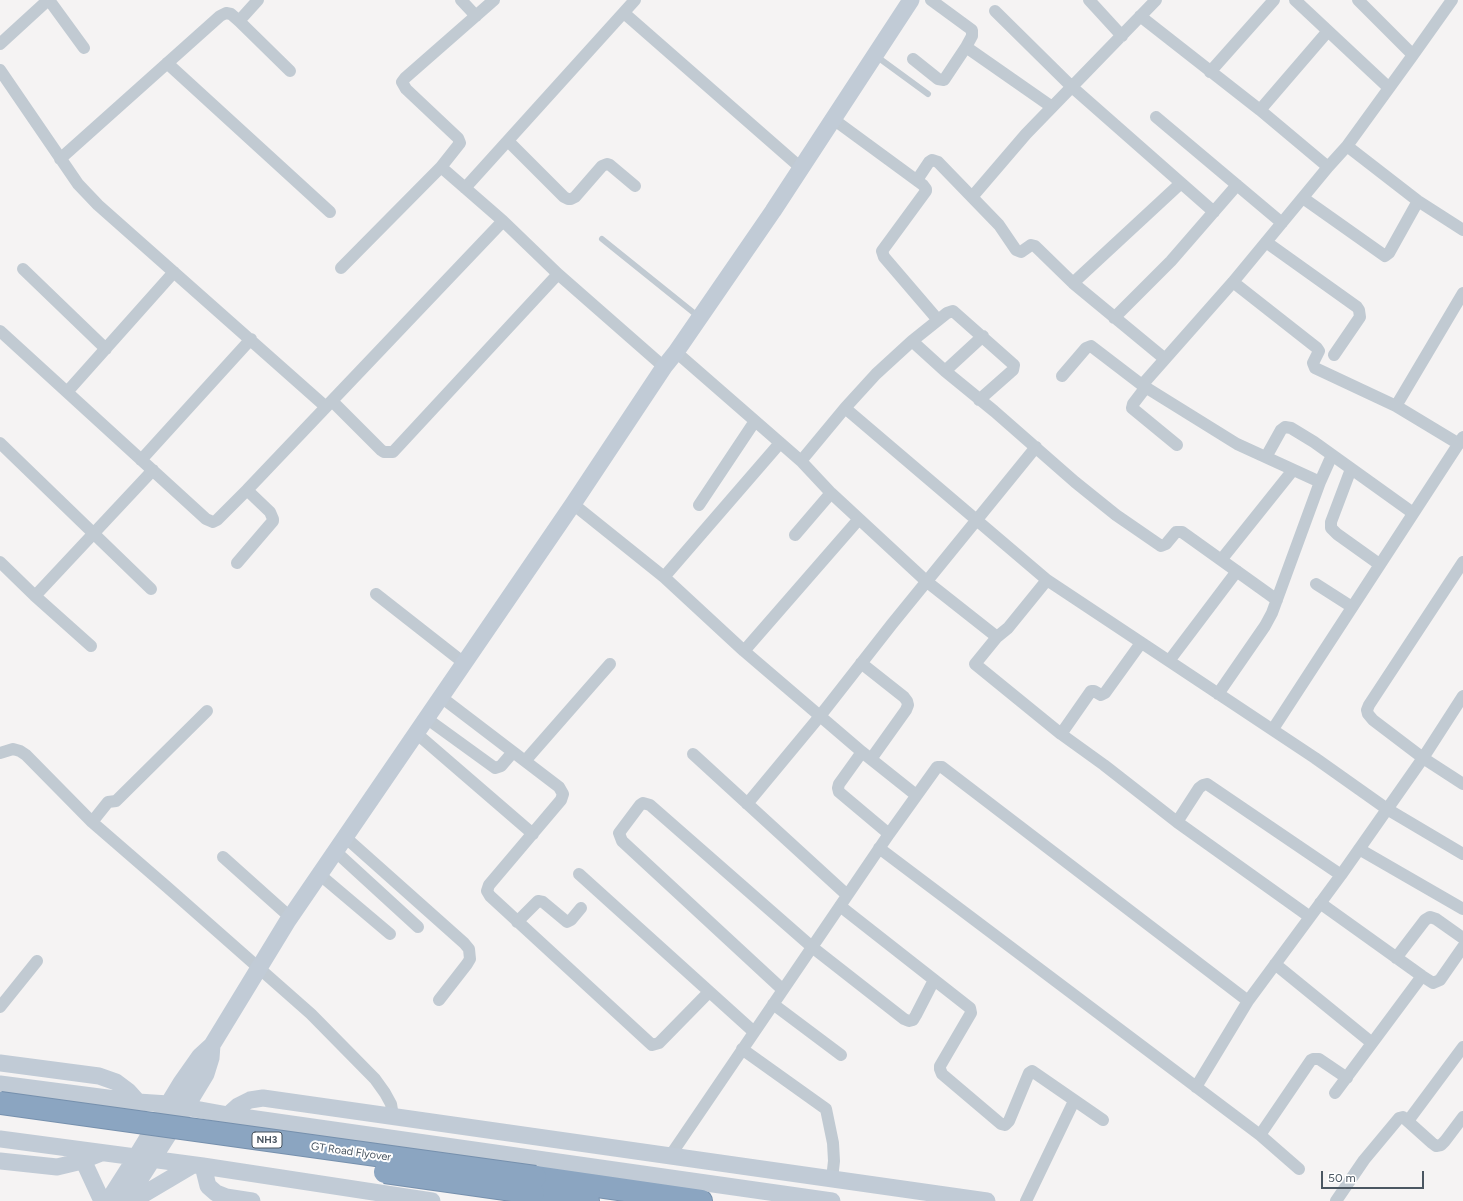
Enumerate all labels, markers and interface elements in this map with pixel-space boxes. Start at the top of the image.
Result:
road number: NH3 [252,1132,282,1148]
street label: GT Road Flyover [310,1140,392,1164]
scale bar [1323,1163,1426,1189]
text: 50 m [1328,1171,1356,1185]

